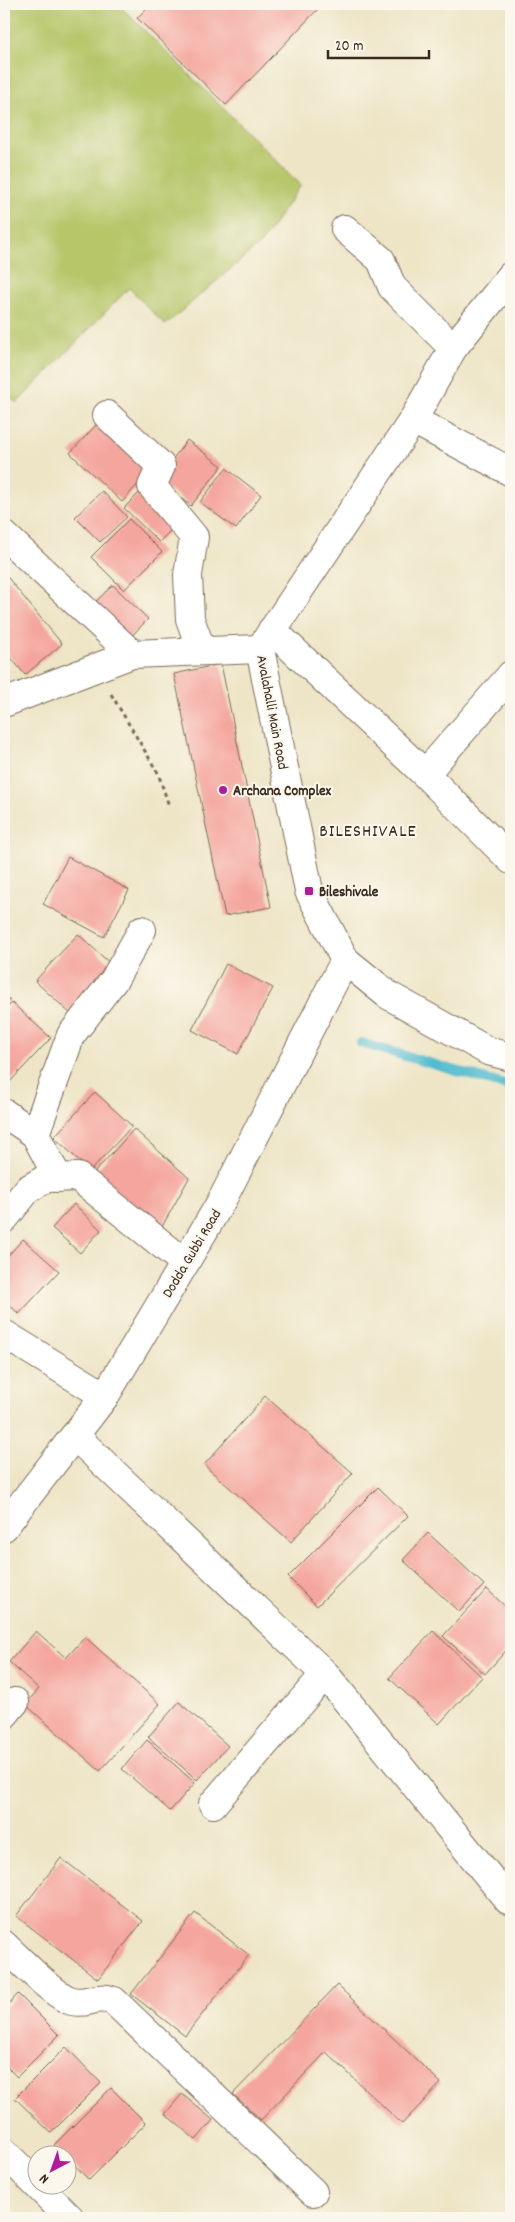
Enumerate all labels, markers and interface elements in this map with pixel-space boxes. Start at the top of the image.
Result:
scale bar [328,28,429,60]
text: 20 m [335,36,363,58]
street label: Avalahalli Main Road [249,653,293,772]
place label: Archana Complex [233,781,332,803]
marker: Archana Complex [217,784,229,796]
district label: BILESHIVALE [319,820,417,845]
place label: Bileshivale [319,882,379,904]
marker: Bileshivale [303,885,315,897]
street label: Dodda Gubbi Road [157,1205,228,1303]
north arrow [28,2144,78,2194]
text: N [36,2168,54,2188]

